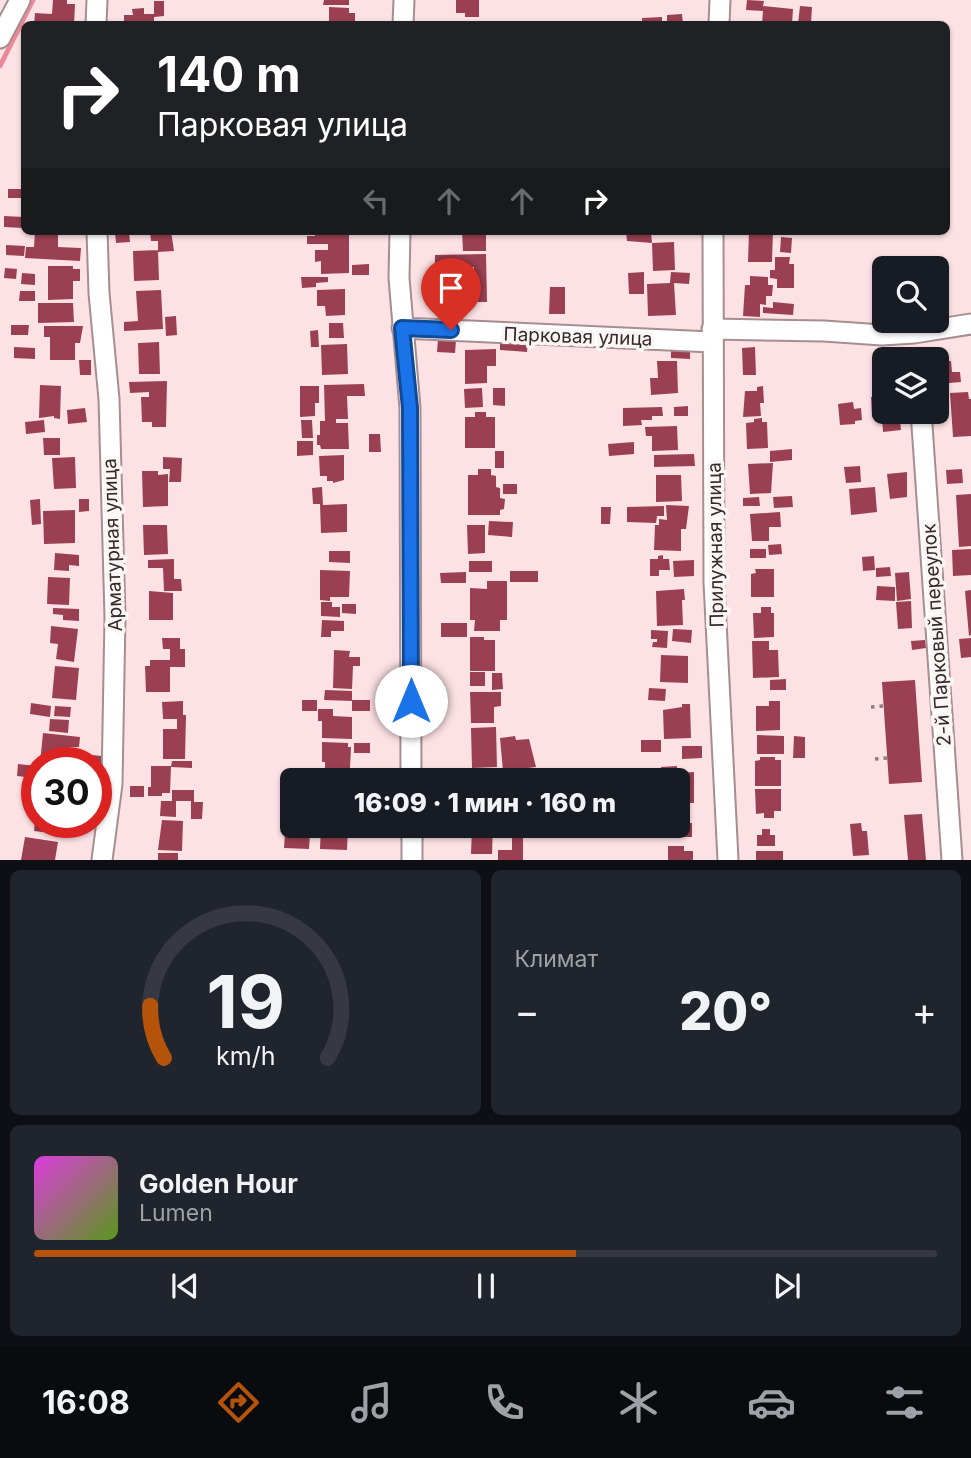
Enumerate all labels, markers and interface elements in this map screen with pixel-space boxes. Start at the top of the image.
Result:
text: 140 m [157,45,301,104]
icon: right [42,49,133,140]
text: Парковая улица [157,105,408,144]
icon: left [357,182,395,220]
icon: ahead [430,182,468,220]
icon: ahead [503,182,541,220]
icon: right [576,182,614,220]
map controls [872,256,949,424]
button: search [872,256,949,333]
pin [421,258,481,330]
icon: arrive [432,269,470,307]
street label: Парковая улица [503,322,653,351]
button: layers [872,347,949,424]
street label: Арматурная улица [98,458,127,632]
street label: Прилужная улица [703,462,728,628]
street label: 2-й Парковый переулок [917,522,956,747]
position arrow [374,664,448,738]
speed limit sign: 30 [21,747,112,838]
text: 16:09 · 1 мин · 160 m [354,787,616,818]
text: Климат [515,945,598,973]
text: 19 [206,958,285,1047]
text: 20° [679,980,772,1043]
text: − [515,988,540,1034]
text: + [912,988,937,1034]
text: km/h [216,1041,275,1071]
text: Golden Hour [139,1168,298,1199]
text: Lumen [139,1199,213,1227]
icon: previous [166,1267,204,1305]
icon: pause [467,1267,505,1305]
icon: next [768,1267,806,1305]
icon: directions [214,1378,263,1427]
icon: music [347,1378,396,1427]
icon: phone [480,1378,529,1427]
icon: climate [614,1378,663,1427]
icon: car [747,1378,796,1427]
icon: filters [880,1378,929,1427]
text: 16:08 [42,1383,130,1422]

